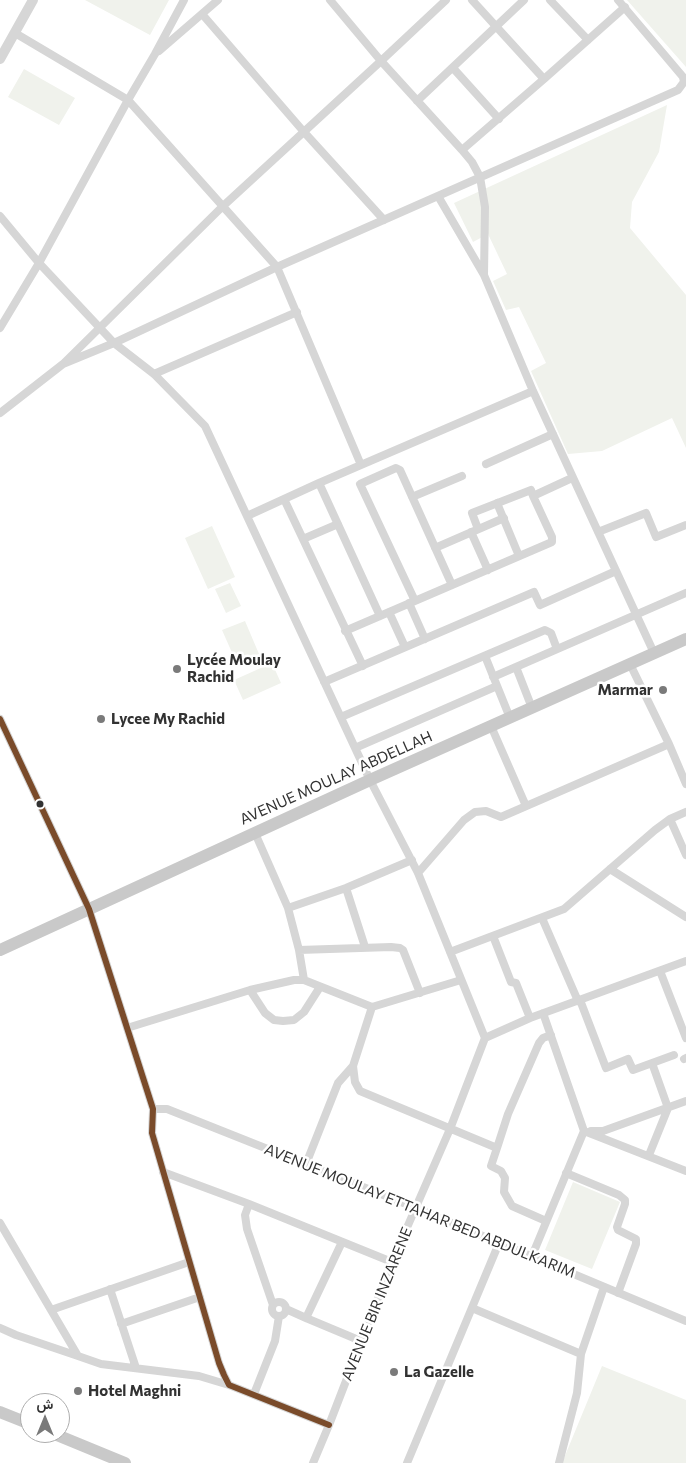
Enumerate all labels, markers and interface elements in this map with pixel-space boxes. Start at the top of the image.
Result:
place label: Lycée Moulay Rachid [187,651,281,686]
marker: Lycée Moulay Rachid [171,663,183,675]
place label: Marmar [597,681,653,699]
marker: Marmar [657,684,669,696]
place label: Lycee My Rachid [111,710,225,728]
marker: Lycee My Rachid [95,713,107,725]
street label: AVENUE MOULAY ABDELLAH [237,727,435,829]
unlabelled marker [35,799,45,809]
street label: AVENUE MOULAY ETTAHAR BED ABDULKARIM [262,1140,578,1282]
street label: AVENUE BIR INZARENE [338,1224,416,1384]
place label: La Gazelle [404,1363,474,1381]
marker: La Gazelle [388,1366,400,1378]
place label: Hotel Maghni [88,1382,181,1400]
marker: Hotel Maghni [72,1385,84,1397]
north arrow [20,1393,70,1443]
text: ش [37,1395,53,1412]

